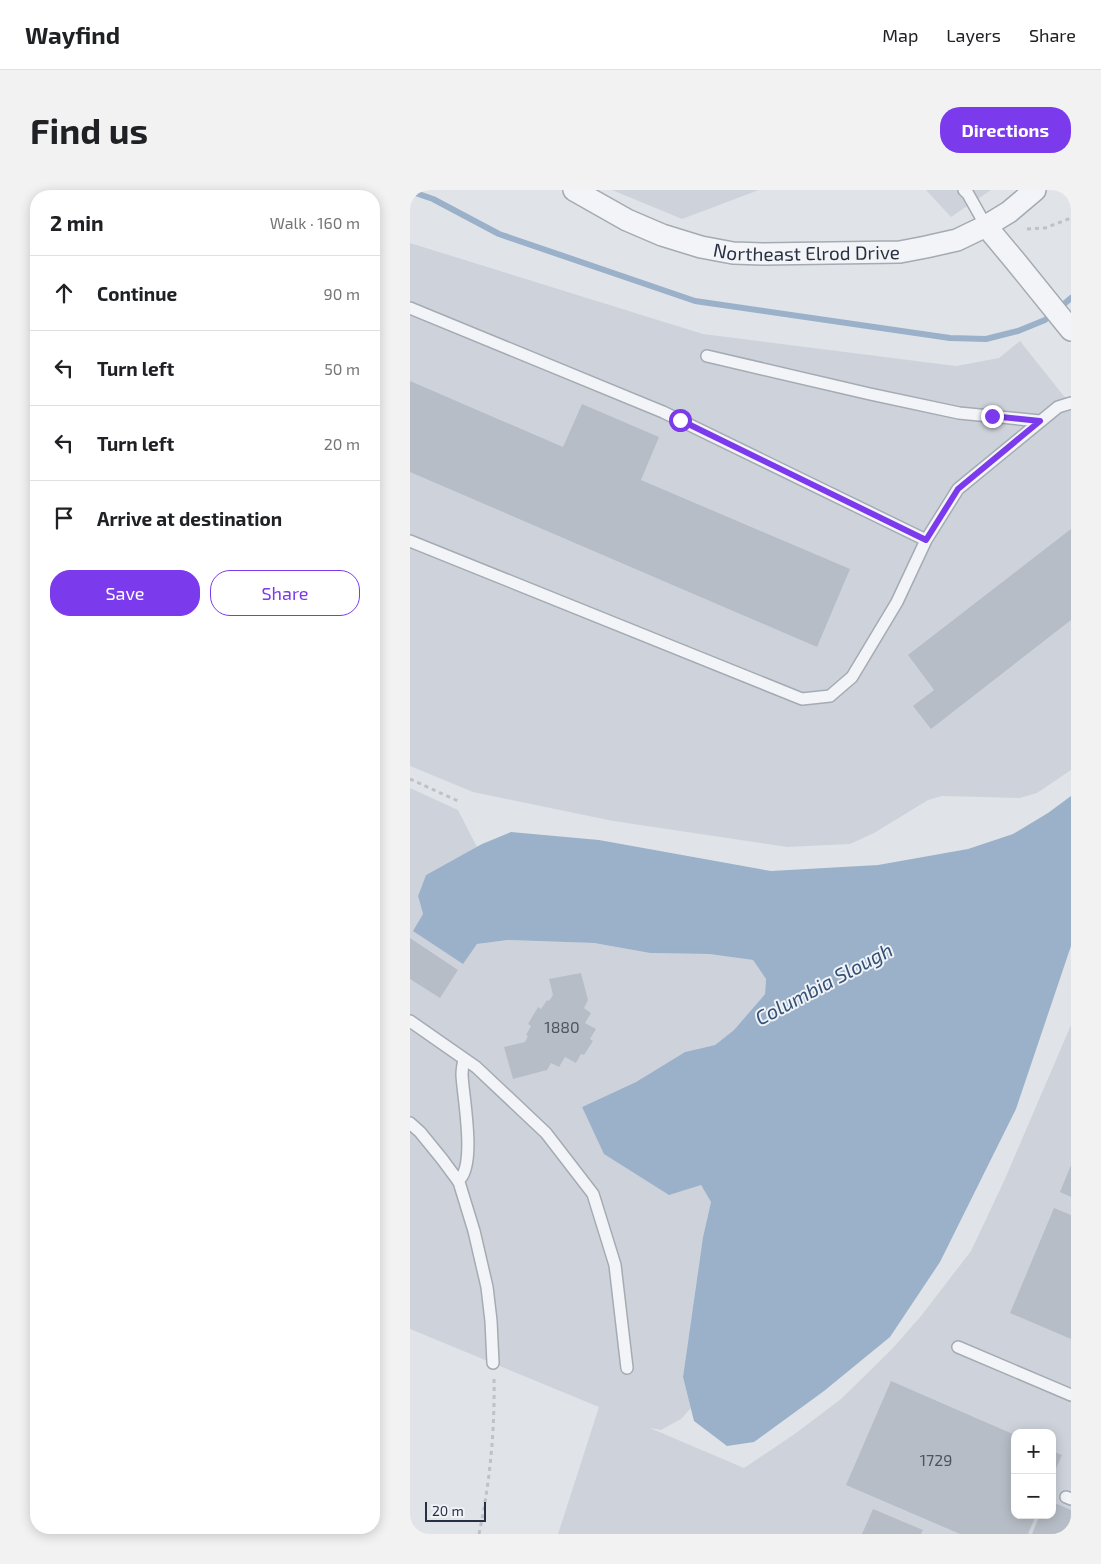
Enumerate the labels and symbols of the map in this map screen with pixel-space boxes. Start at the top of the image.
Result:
street label: Northeast Elrod Drive [712,238,900,265]
route end [981,405,1004,428]
route start [669,409,692,432]
water label: Columbia Slough [751,937,896,1029]
house number: 1880 [544,1017,580,1036]
house number: 1729 [920,1450,952,1469]
scale bar [425,1499,486,1522]

